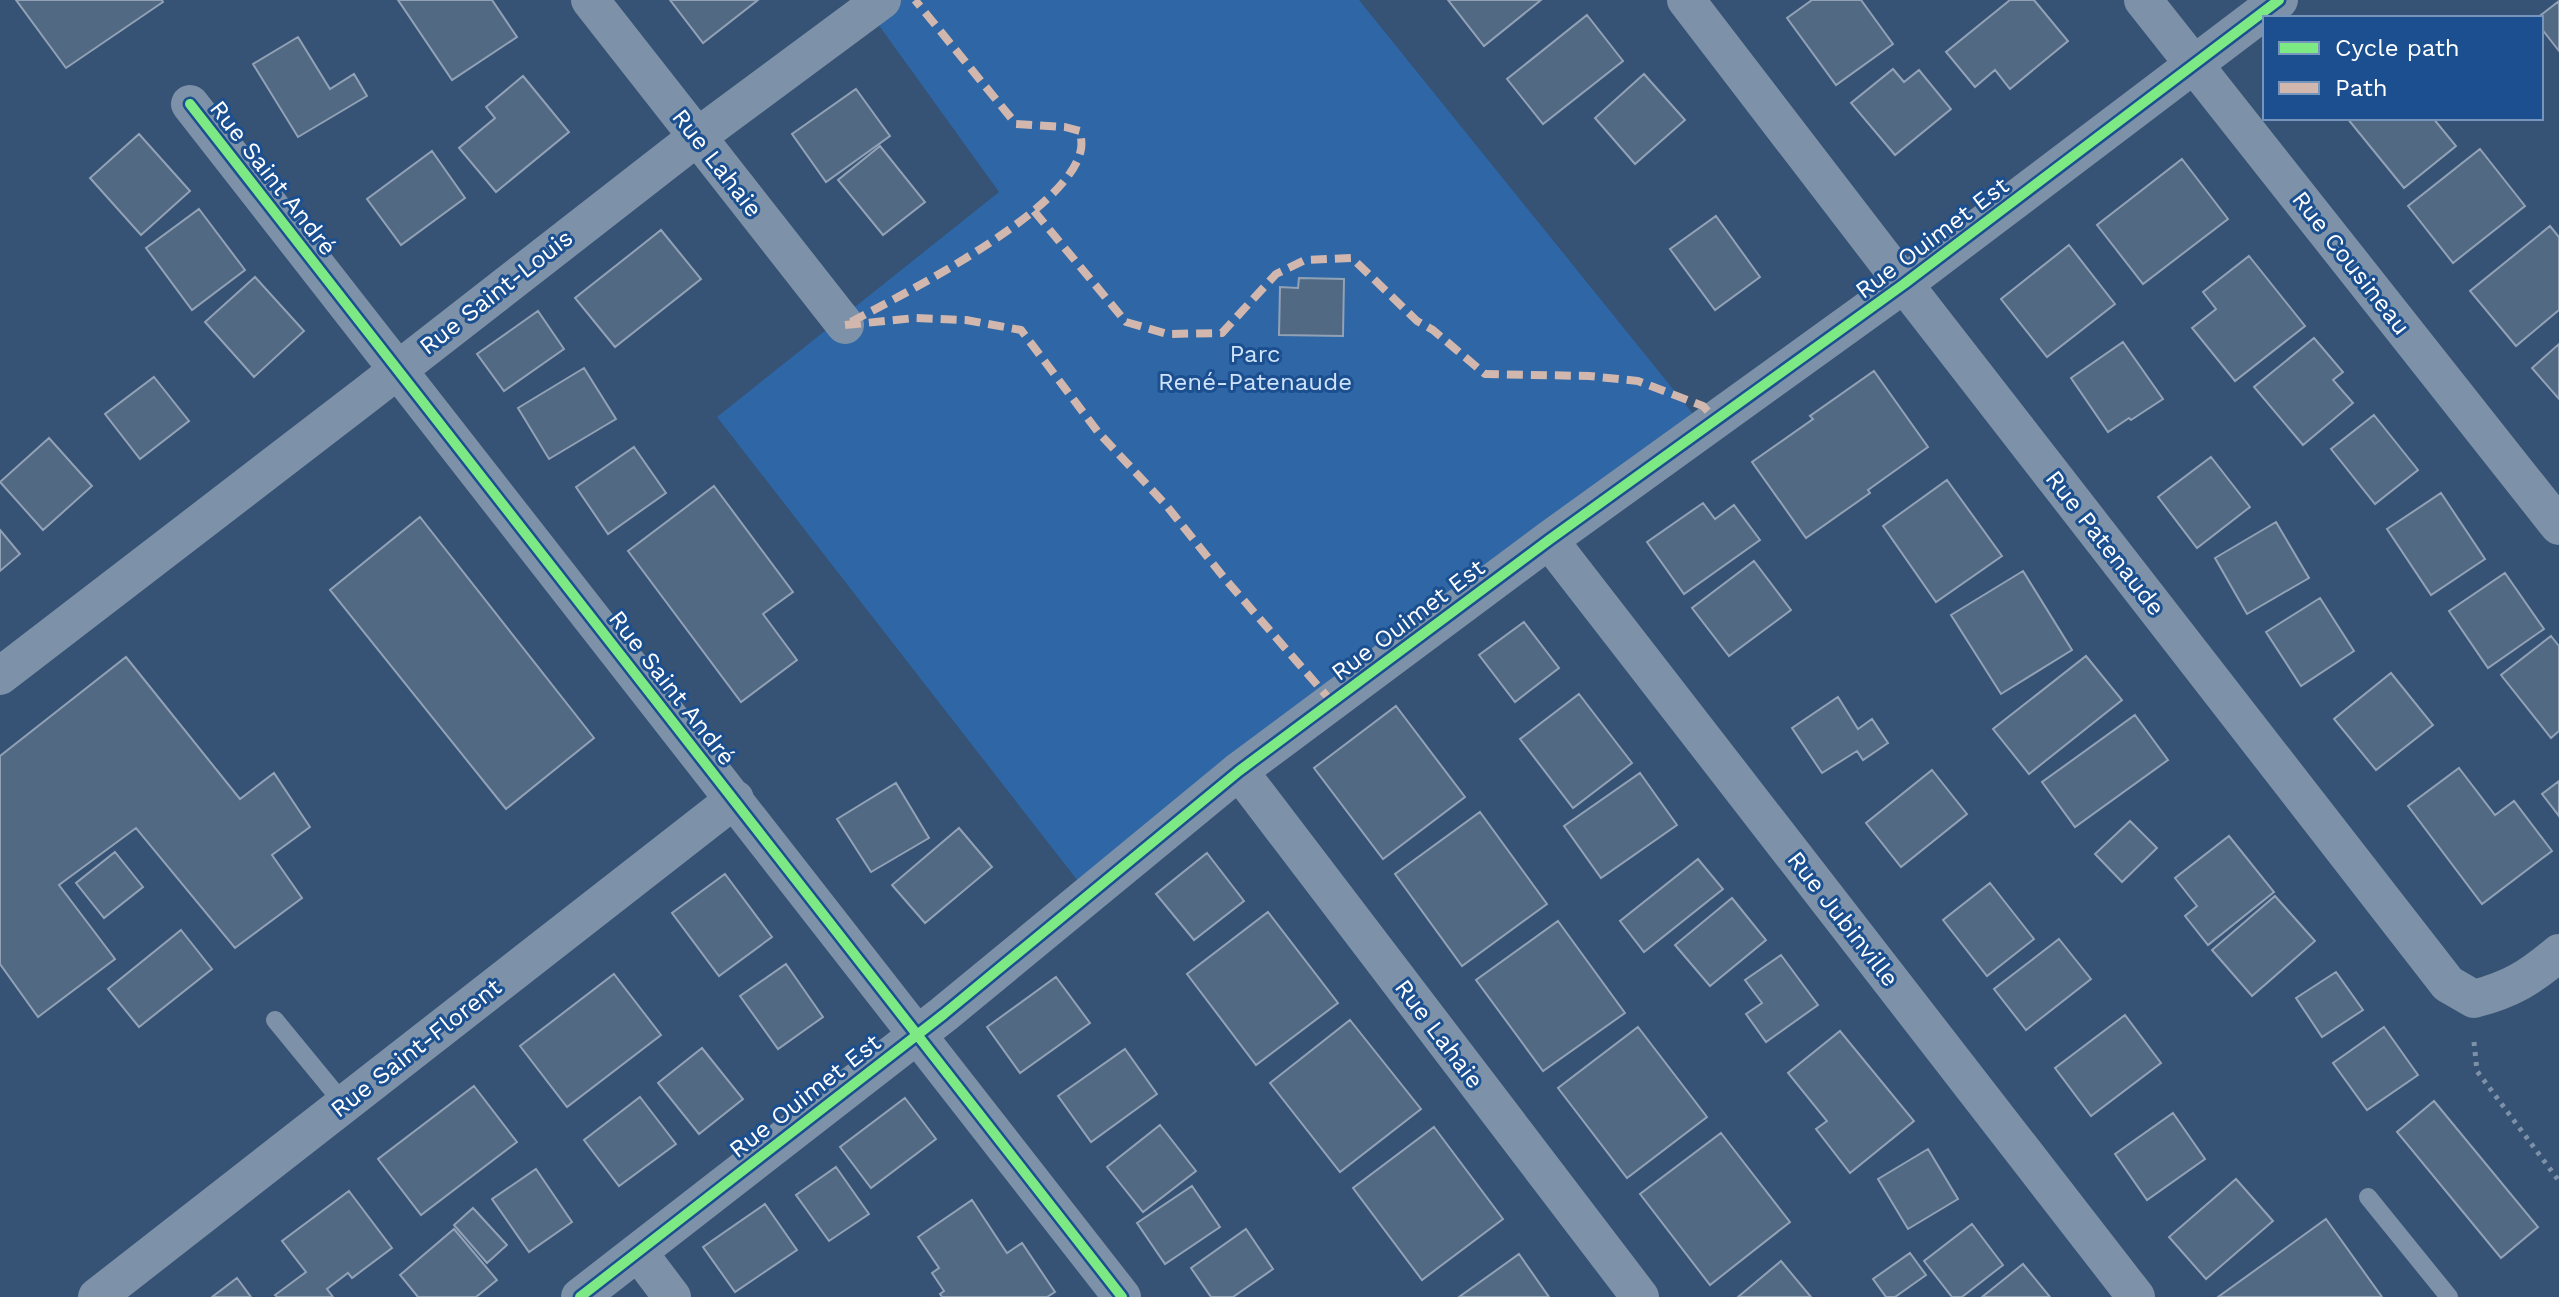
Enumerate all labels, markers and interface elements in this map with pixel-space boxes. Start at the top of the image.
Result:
legend [2263,16,2543,120]
text: Cycle path [2335,34,2460,62]
text: Path [2335,74,2388,102]
street label: Rue Saint André [204,95,342,261]
street label: Rue Lahaie [666,103,768,223]
street label: Rue Ouimet Est [1850,171,2014,305]
street label: Rue Cousineau [2286,186,2416,340]
street label: Rue Saint-Louis [414,224,578,360]
park label: Parc René-Patenaude [1158,340,1352,396]
street label: Rue Patenaude [2040,465,2170,621]
street label: Rue Ouimet Est [1326,553,1490,687]
street label: Rue Saint André [603,605,741,771]
street label: Rue Jubinville [1782,846,1904,992]
street label: Rue Saint-Florent [325,973,507,1123]
street label: Rue Lahaie [1389,974,1489,1094]
street label: Rue Ouimet Est [724,1028,886,1164]

